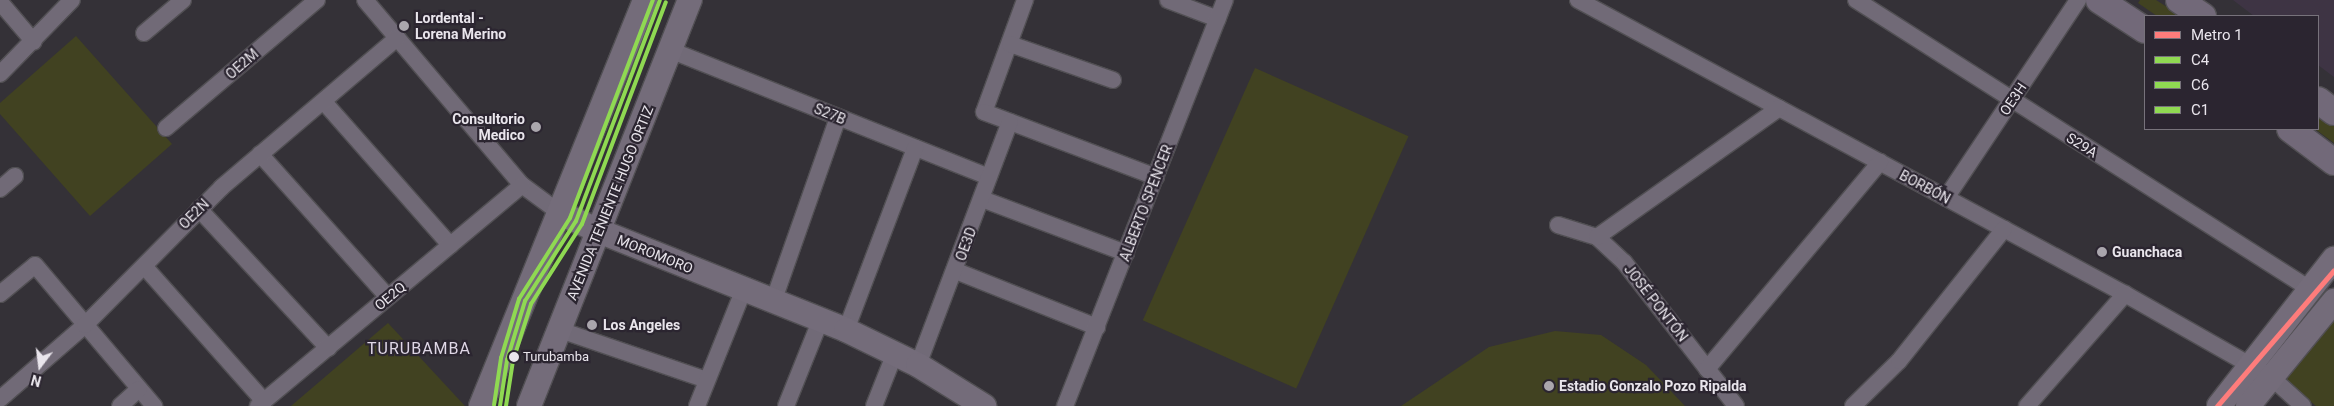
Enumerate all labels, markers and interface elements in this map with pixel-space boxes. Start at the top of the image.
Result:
place label: Lordental - Lorena Merino [415,10,506,42]
legend [2144,15,2319,130]
marker: Lordental - Lorena Merino [397,19,411,33]
text: Metro 1 [2191,26,2243,44]
street label: OE2M [222,45,262,83]
text: C4 [2191,51,2209,69]
text: C6 [2191,76,2209,94]
street label: OE3H [1996,80,2030,118]
street label: S27B [812,100,848,128]
text: C1 [2191,101,2209,119]
street label: AVENIDA TENIENTE HUGO ORTIZ [563,103,657,303]
place label: Consultorio Medico [452,111,525,144]
marker: Consultorio Medico [529,120,543,134]
street label: S29A [2063,129,2101,161]
street label: ALBERTO SPENCER [1116,142,1176,264]
street label: BORBÓN [1897,167,1953,207]
street label: OE2N [176,196,212,232]
street label: OE3D [952,225,980,263]
street label: MOROMORO [615,231,695,277]
place label: Guanchaca [2112,244,2182,260]
marker: Guanchaca [2096,246,2108,258]
street label: JOSÉ PONTÓN [1621,261,1691,345]
street label: OE2Q [371,278,409,314]
place label: Los Angeles [603,317,680,333]
marker: Los Angeles [585,318,599,332]
district label: TURUBAMBA [366,339,472,359]
north arrow [15,341,65,391]
place label: Turubamba [523,349,589,365]
marker: Turubamba [509,352,519,362]
text: N [29,371,43,389]
place label: Estadio Gonzalo Pozo Ripalda [1559,378,1747,394]
marker: Estadio Gonzalo Pozo Ripalda [1543,380,1555,392]

